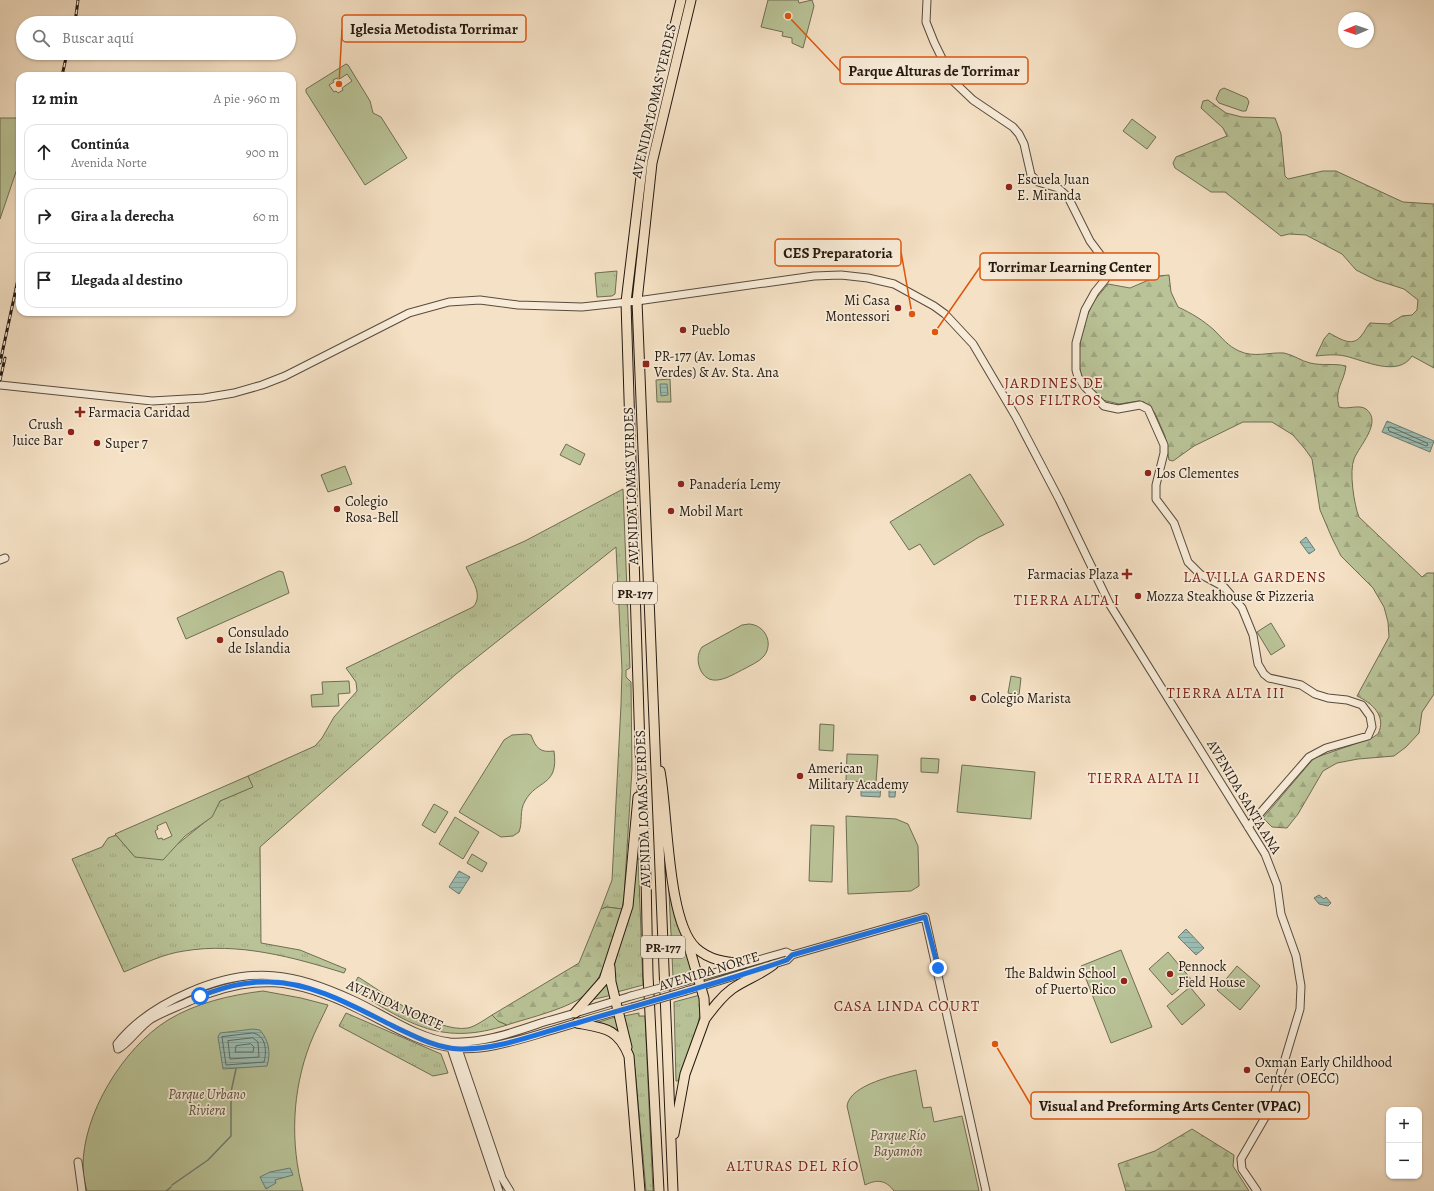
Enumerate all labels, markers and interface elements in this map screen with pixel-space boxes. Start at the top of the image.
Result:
north arrow [1338,12,1374,48]
callout: Iglesia Metodista Torrimar [342,15,526,42]
search box [16,16,296,60]
text: Iglesia Metodista Torrimar [350,19,518,39]
street label: AVENIDA LOMAS VERDES [627,22,681,181]
icon: search [30,27,52,49]
text: Buscar aquí [62,28,134,48]
callout: Parque Alturas de Torrimar [840,57,1028,84]
text: Parque Alturas de Torrimar [848,61,1020,81]
text: 12 min [32,87,78,110]
text: A pie · 960 m [214,90,280,107]
text: Continúa [71,134,129,154]
icon: ahead [33,141,55,163]
text: 900 m [246,144,279,161]
text: Avenida Norte [71,154,147,171]
place label: Escuela Juan E. Miranda [1017,170,1090,205]
marker: Escuela Juan E. Miranda [1004,182,1014,192]
icon: right [33,205,55,227]
text: Gira a la derecha [71,206,174,226]
text: 60 m [253,208,279,225]
callout: CES Preparatoria [775,239,901,266]
text: CES Preparatoria [783,243,894,263]
callout: Torrimar Learning Center [980,253,1159,280]
text: Torrimar Learning Center [988,257,1152,277]
icon: arrive [33,269,55,291]
text: Llegada al destino [71,270,183,290]
place label: Mi Casa Montessori [825,291,890,326]
marker: Mi Casa Montessori [893,303,903,313]
place label: Pueblo [691,321,730,340]
marker: Pueblo [678,325,688,335]
place label: PR-177 (Av. Lomas Verdes) & Av. Sta. Ana [653,347,779,382]
marker: PR-177 (Av. Lomas Verdes) & Av. Sta. Ana [641,359,651,369]
district label: JARDINES DE LOS FILTROS [1004,373,1104,410]
place label: Farmacia Caridad [88,403,190,422]
marker: Farmacia Caridad [75,407,85,417]
street label: AVENIDA LOMAS VERDES [619,407,643,566]
place label: Crush Juice Bar [12,415,64,450]
marker: Crush Juice Bar [66,427,76,437]
place label: Super 7 [105,434,148,453]
marker: Super 7 [92,438,102,448]
place label: Los Clementes [1156,464,1239,483]
marker: Los Clementes [1143,468,1153,478]
place label: Panadería Lemy [689,475,781,494]
marker: Panadería Lemy [676,479,686,489]
place label: Colegio Rosa-Bell [345,492,399,527]
place label: Mobil Mart [679,502,743,521]
marker: Colegio Rosa-Bell [332,504,342,514]
marker: Mobil Mart [666,506,676,516]
place label: Farmacias Plaza [1027,565,1119,584]
district label: LA VILLA GARDENS [1183,567,1327,587]
marker: Farmacias Plaza [1122,569,1132,579]
road number: PR-177 [613,582,657,604]
place label: Mozza Steakhouse & Pizzeria [1146,587,1315,606]
district label: TIERRA ALTA I [1014,590,1120,610]
marker: Mozza Steakhouse & Pizzeria [1133,591,1143,601]
place label: Consulado de Islandia [228,623,291,658]
marker: Consulado de Islandia [215,635,225,645]
district label: TIERRA ALTA III [1166,683,1286,703]
place label: Colegio Marista [981,689,1072,708]
marker: Colegio Marista [968,693,978,703]
street label: AVENIDA LOMAS VERDES [631,730,655,889]
street label: AVENIDA SANTA ANA [1202,736,1286,858]
place label: American Military Academy [807,759,909,794]
district label: TIERRA ALTA II [1088,768,1200,788]
marker: American Military Academy [795,771,805,781]
road number: PR-177 [641,936,685,958]
street label: AVENIDA NORTE [655,947,762,996]
place label: Pennock Field House [1178,957,1246,992]
route end [929,959,947,977]
place label: The Baldwin School of Puerto Rico [1005,964,1117,999]
marker: Pennock Field House [1165,969,1175,979]
street label: AVENIDA NORTE [343,975,447,1035]
marker: The Baldwin School of Puerto Rico [1119,976,1129,986]
route start [191,987,209,1005]
district label: CASA LINDA COURT [834,996,980,1016]
place label: Oxman Early Childhood Center (OECC) [1255,1053,1393,1088]
marker: Oxman Early Childhood Center (OECC) [1242,1065,1252,1075]
park label: Parque Urbano Riviera [168,1085,246,1120]
callout: Visual and Preforming Arts Center (VPAC) [1031,1092,1309,1119]
text: Visual and Preforming Arts Center (VPAC) [1038,1096,1301,1116]
map controls [1386,1107,1422,1179]
button: + [1386,1107,1422,1143]
park label: Parque Río Bayamón [870,1126,926,1161]
button: − [1386,1143,1422,1179]
district label: ALTURAS DEL RÍO [726,1156,859,1176]

